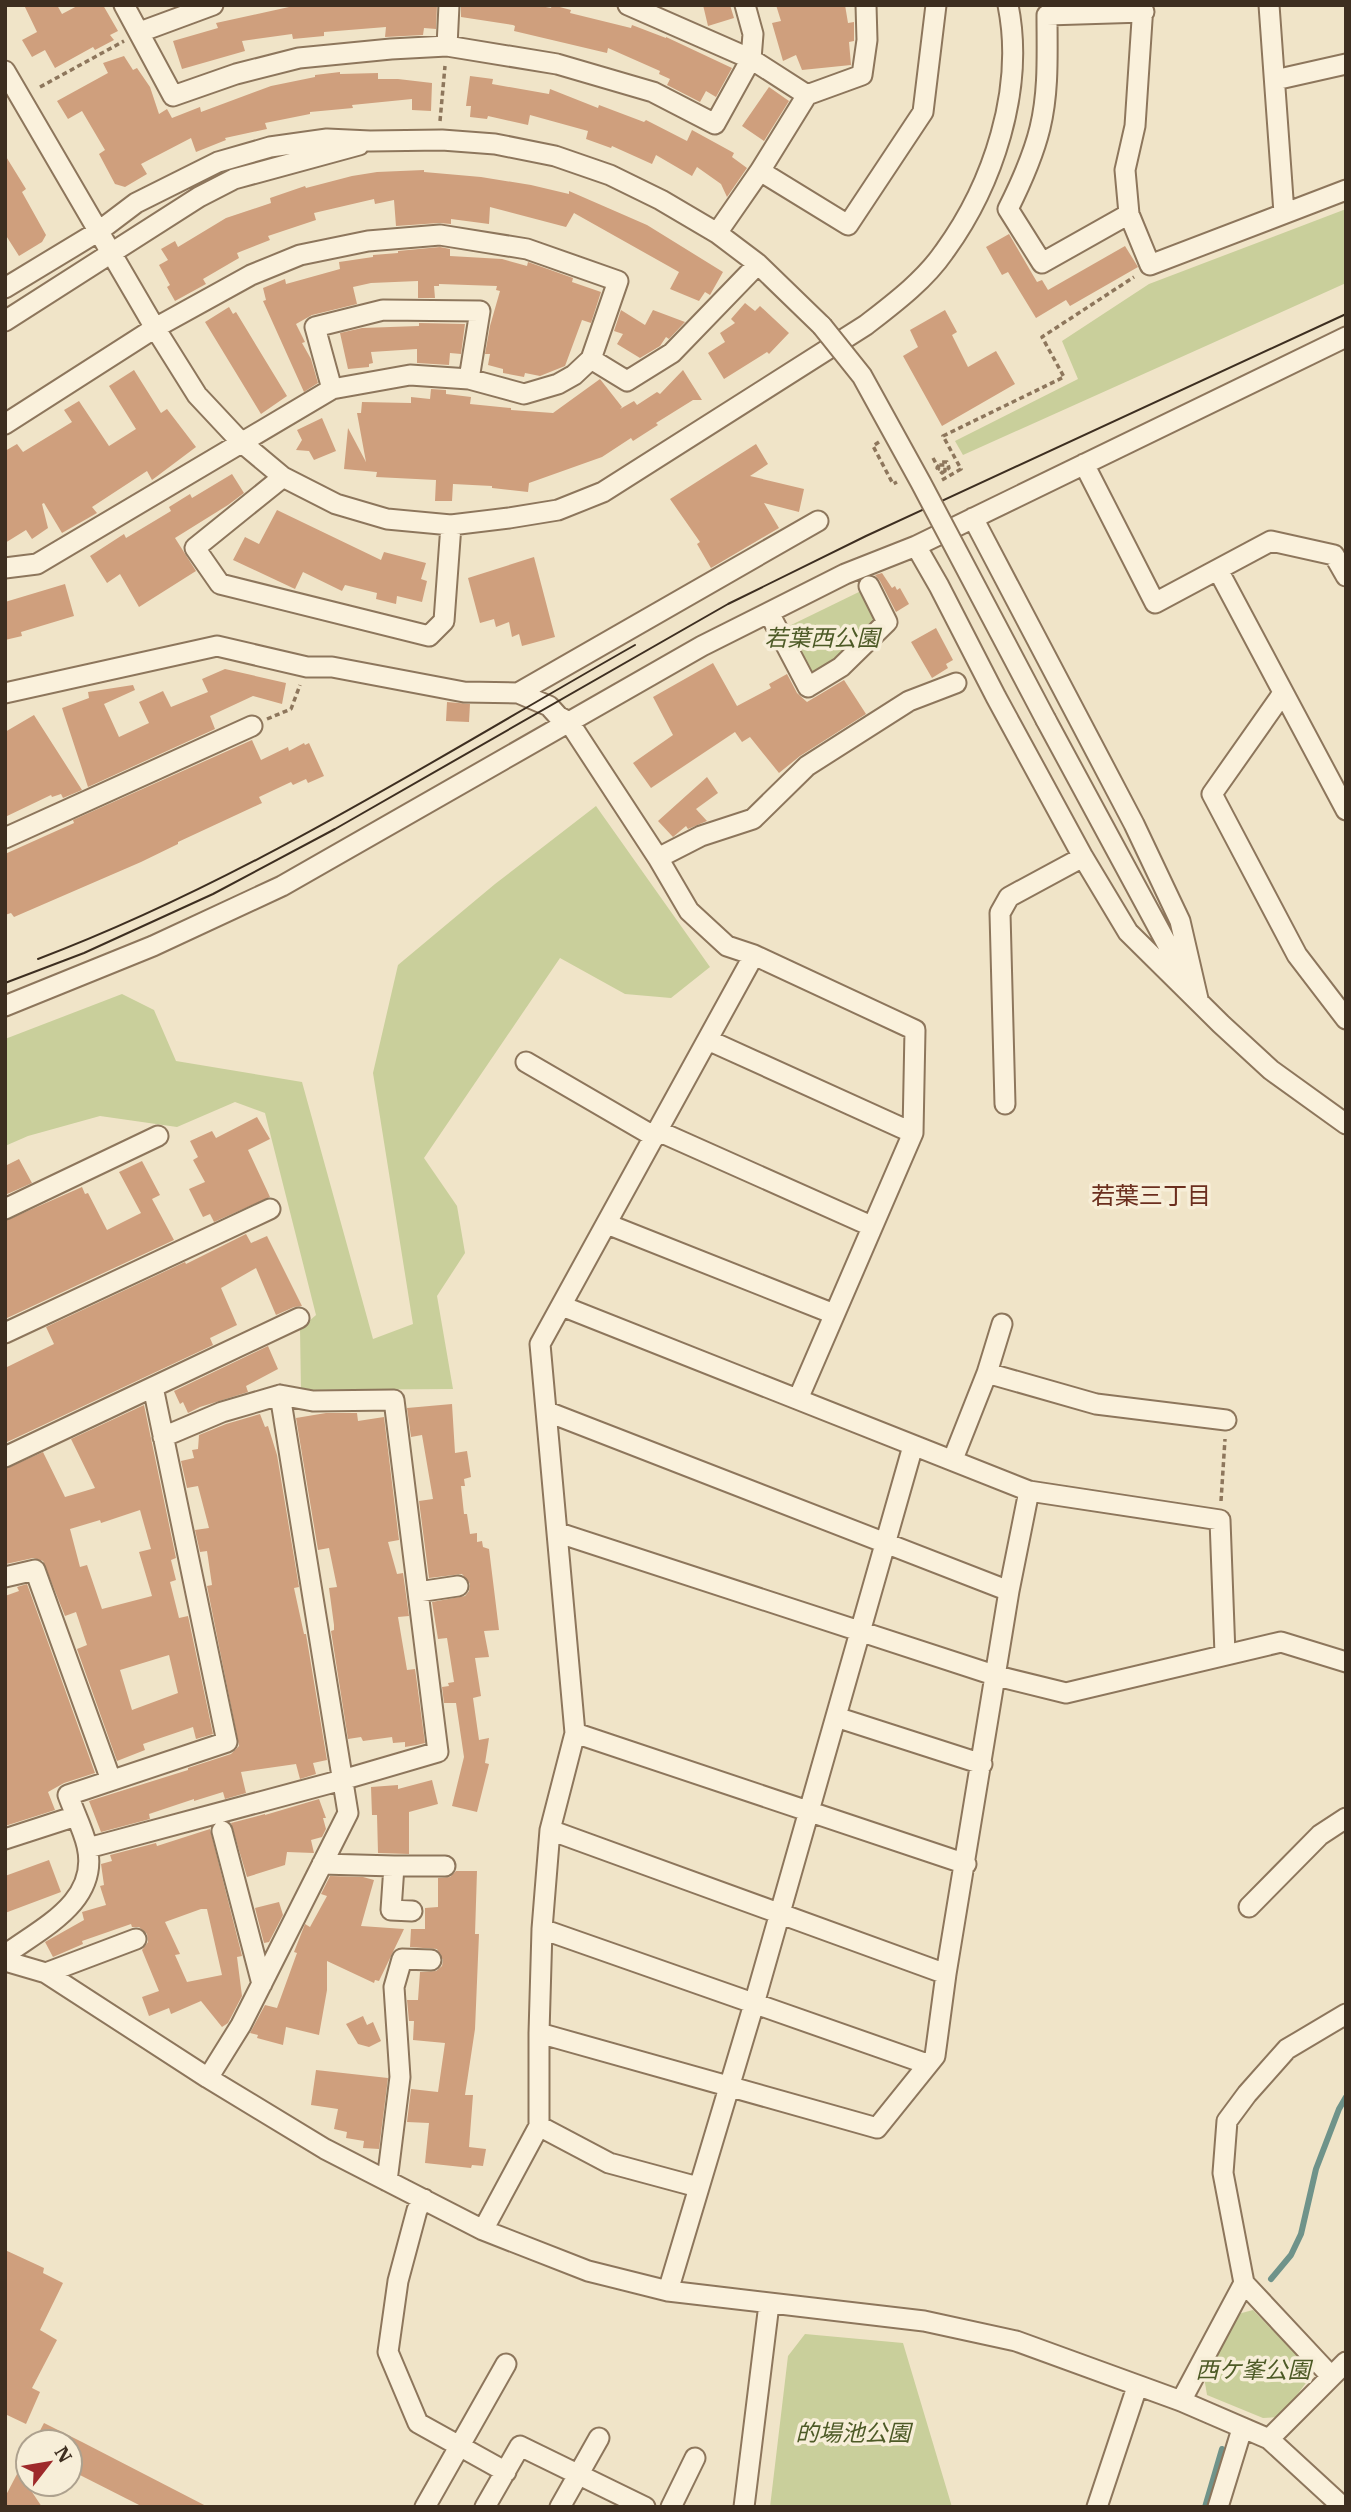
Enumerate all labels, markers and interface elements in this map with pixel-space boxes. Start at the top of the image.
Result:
park label: 若葉西公園 [765,622,883,652]
district label: 若葉三丁目 [1091,1179,1211,1211]
park label: 西ケ峯公園 [1196,2354,1314,2384]
park label: 的場池公園 [796,2417,914,2447]
north arrow [14,2428,84,2498]
text: N [49,2442,78,2467]

